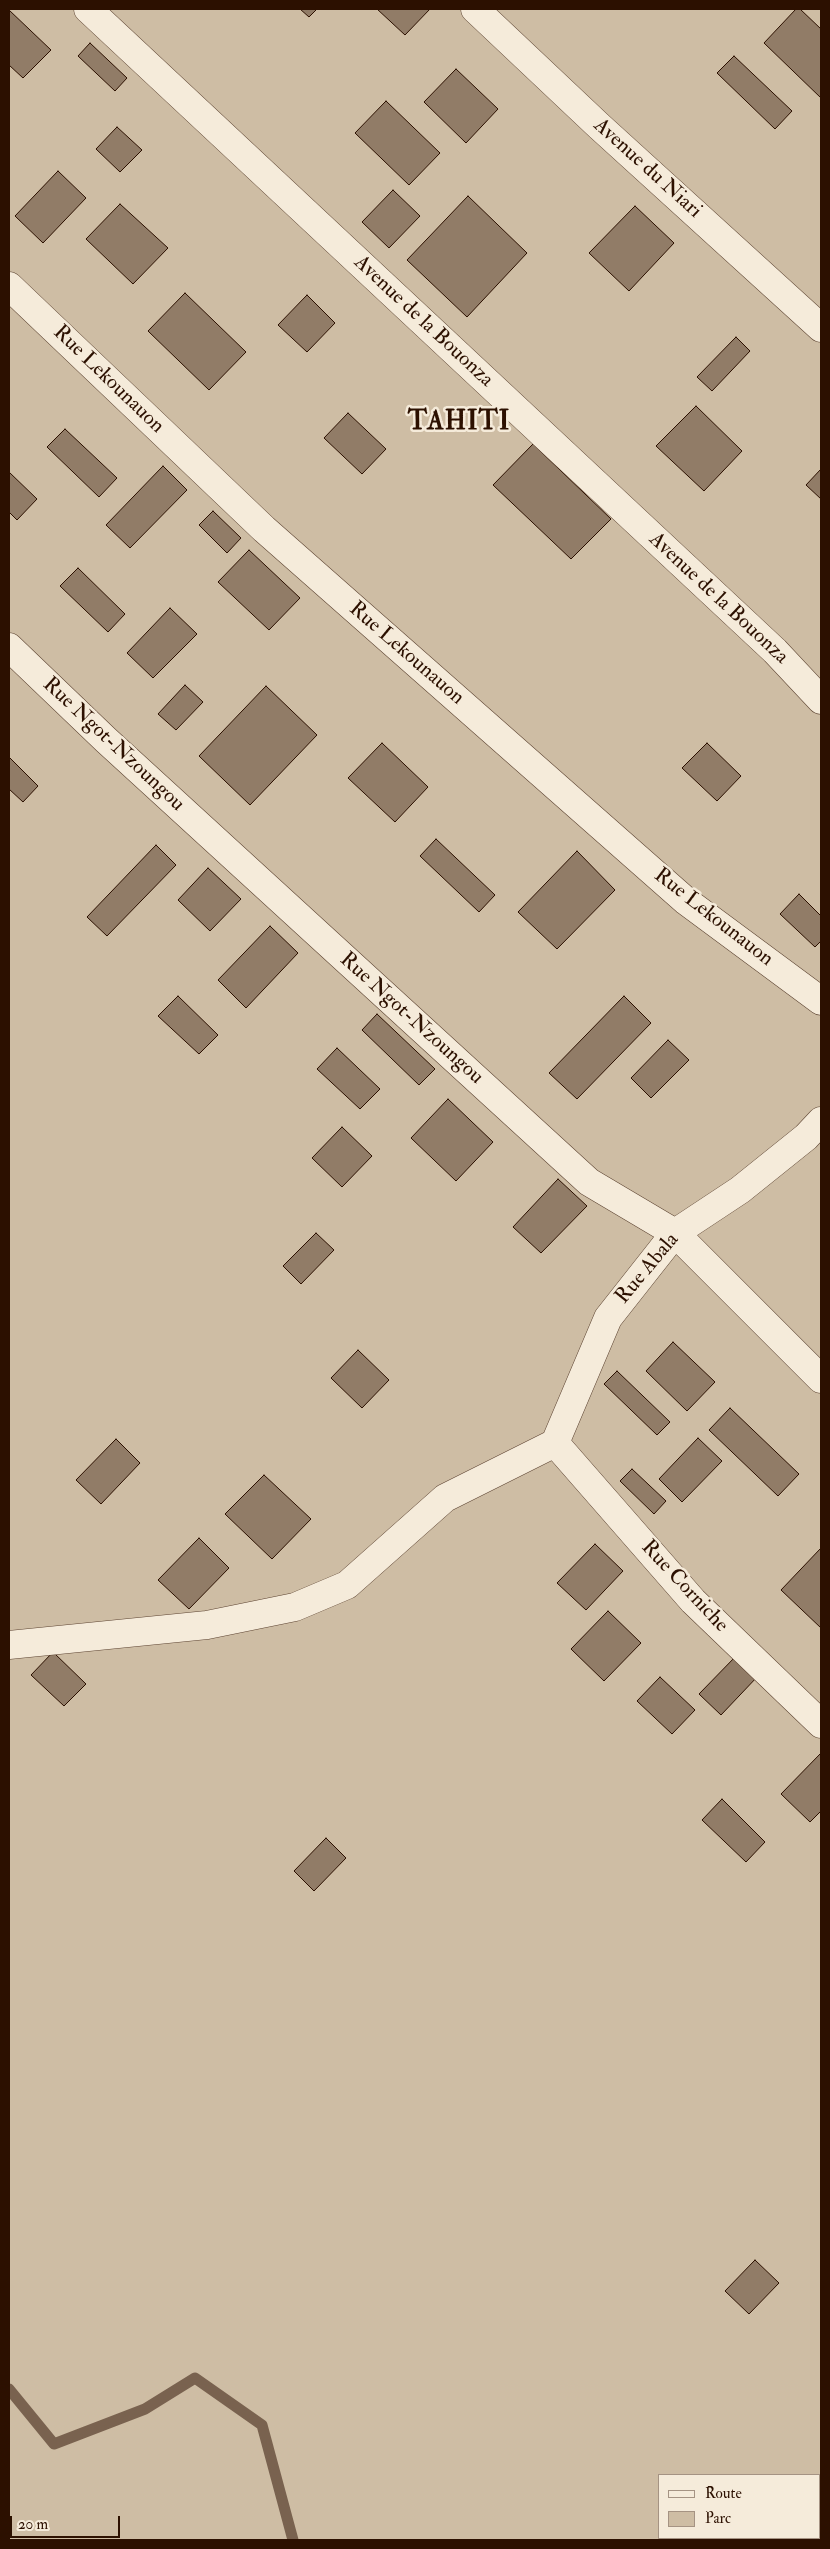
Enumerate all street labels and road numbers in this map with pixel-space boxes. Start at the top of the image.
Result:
street label: Avenue du Niari [588,114,706,224]
street label: Avenue de la Bouonza [348,251,498,393]
street label: Rue Lekounauon [47,321,169,439]
street label: Avenue de la Bouonza [643,528,793,670]
street label: Rue Lekounauon [343,597,469,711]
street label: Rue Ngot-Nzoungou [37,673,189,817]
street label: Rue Lekounauon [648,864,778,972]
street label: Rue Ngot-Nzoungou [334,948,488,1090]
street label: Rue Abala [611,1228,685,1310]
street label: Rue Corniche [635,1536,733,1638]

